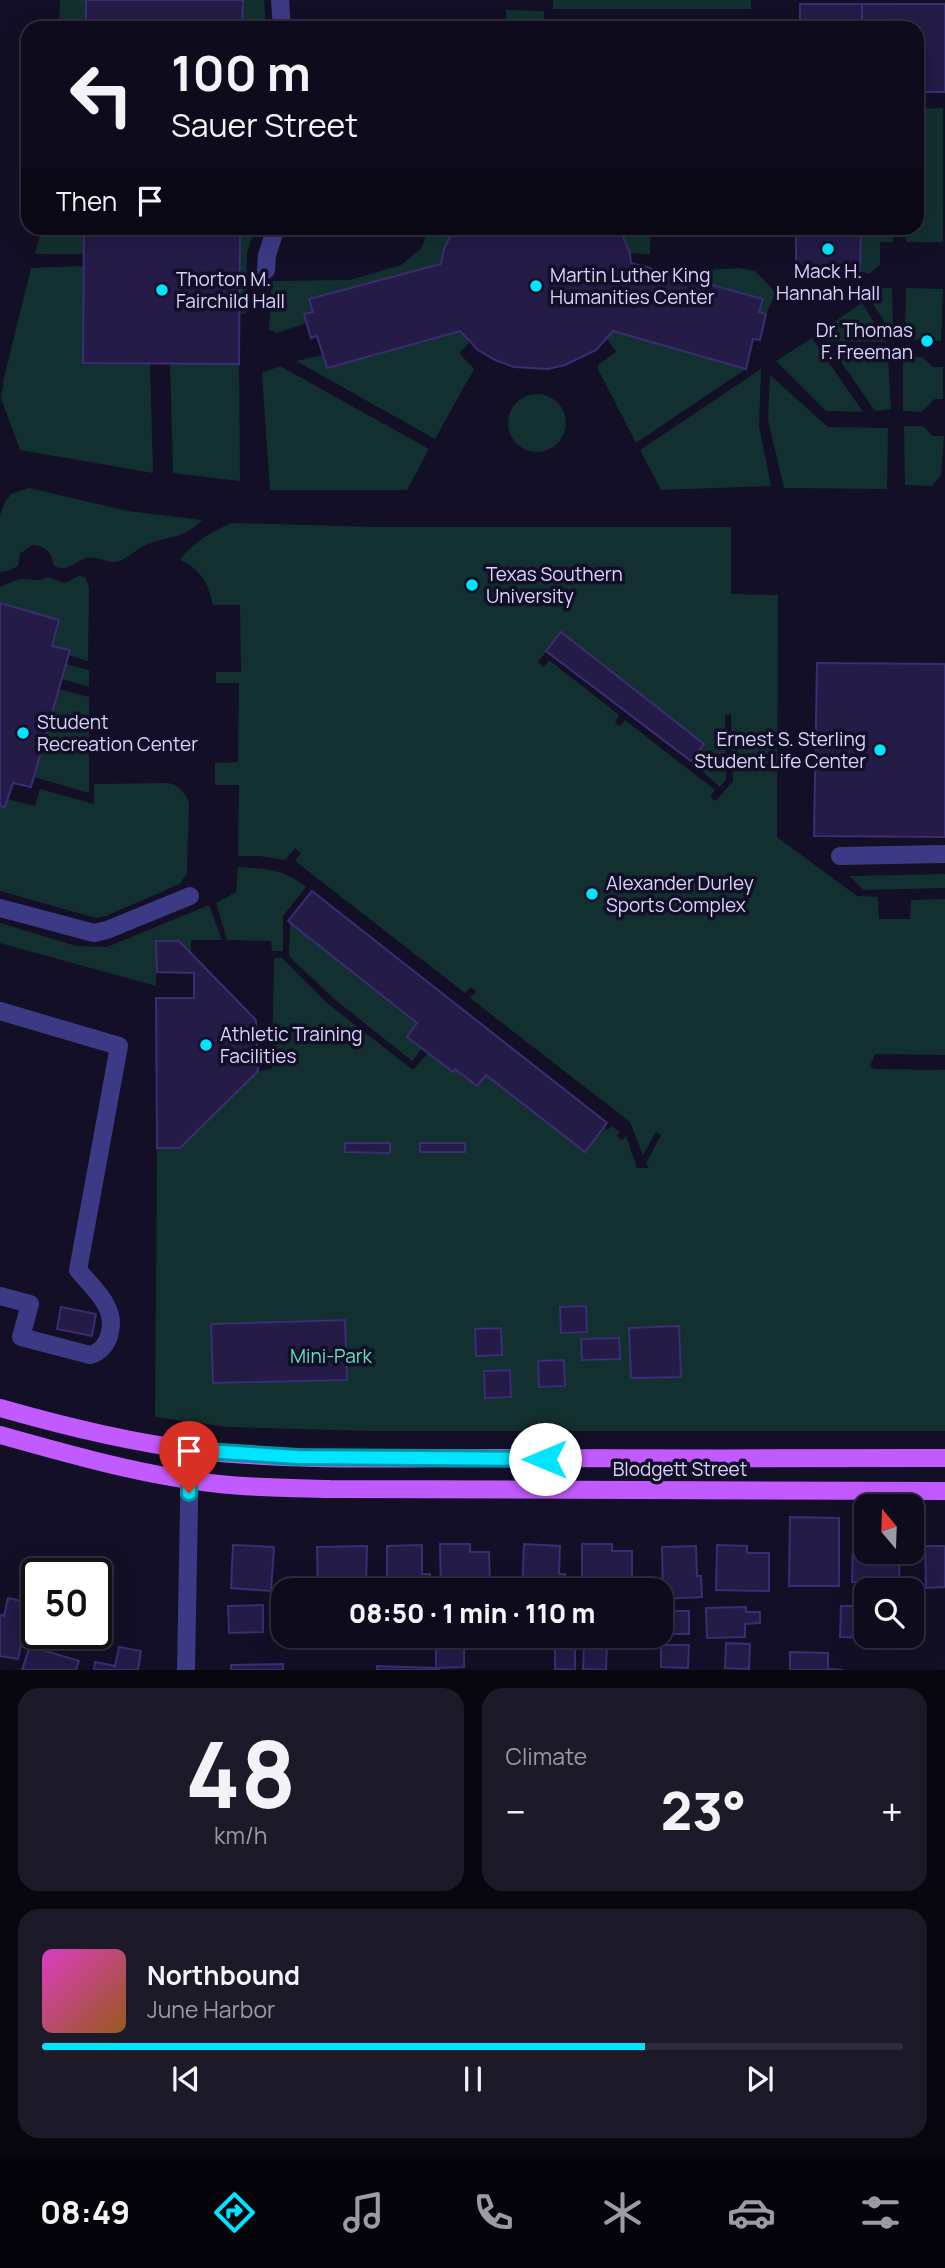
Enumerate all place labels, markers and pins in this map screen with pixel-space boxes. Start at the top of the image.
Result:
marker: Mack H. Hannah Hall [820,241,836,257]
place label: Mack H. Hannah Hall [776,258,880,306]
place label: Martin Luther King Humanities Center [550,262,715,310]
place label: Thorton M. Fairchild Hall [176,266,285,314]
marker: Martin Luther King Humanities Center [528,278,544,294]
marker: Thorton M. Fairchild Hall [154,282,170,298]
place label: Dr. Thomas F. Freeman [816,317,913,365]
marker: Dr. Thomas F. Freeman [919,333,935,349]
place label: Texas Southern University [486,561,623,609]
marker: Texas Southern University [464,577,480,593]
place label: Student Recreation Center [37,709,198,757]
marker: Student Recreation Center [15,725,31,741]
place label: Ernest S. Sterling Student Life Center [694,726,866,774]
marker: Ernest S. Sterling Student Life Center [872,742,888,758]
place label: Alexander Durley Sports Complex [606,870,754,918]
marker: Alexander Durley Sports Complex [584,886,600,902]
place label: Athletic Training Facilities [220,1021,363,1069]
marker: Athletic Training Facilities [198,1037,214,1053]
pin [159,1421,219,1493]

